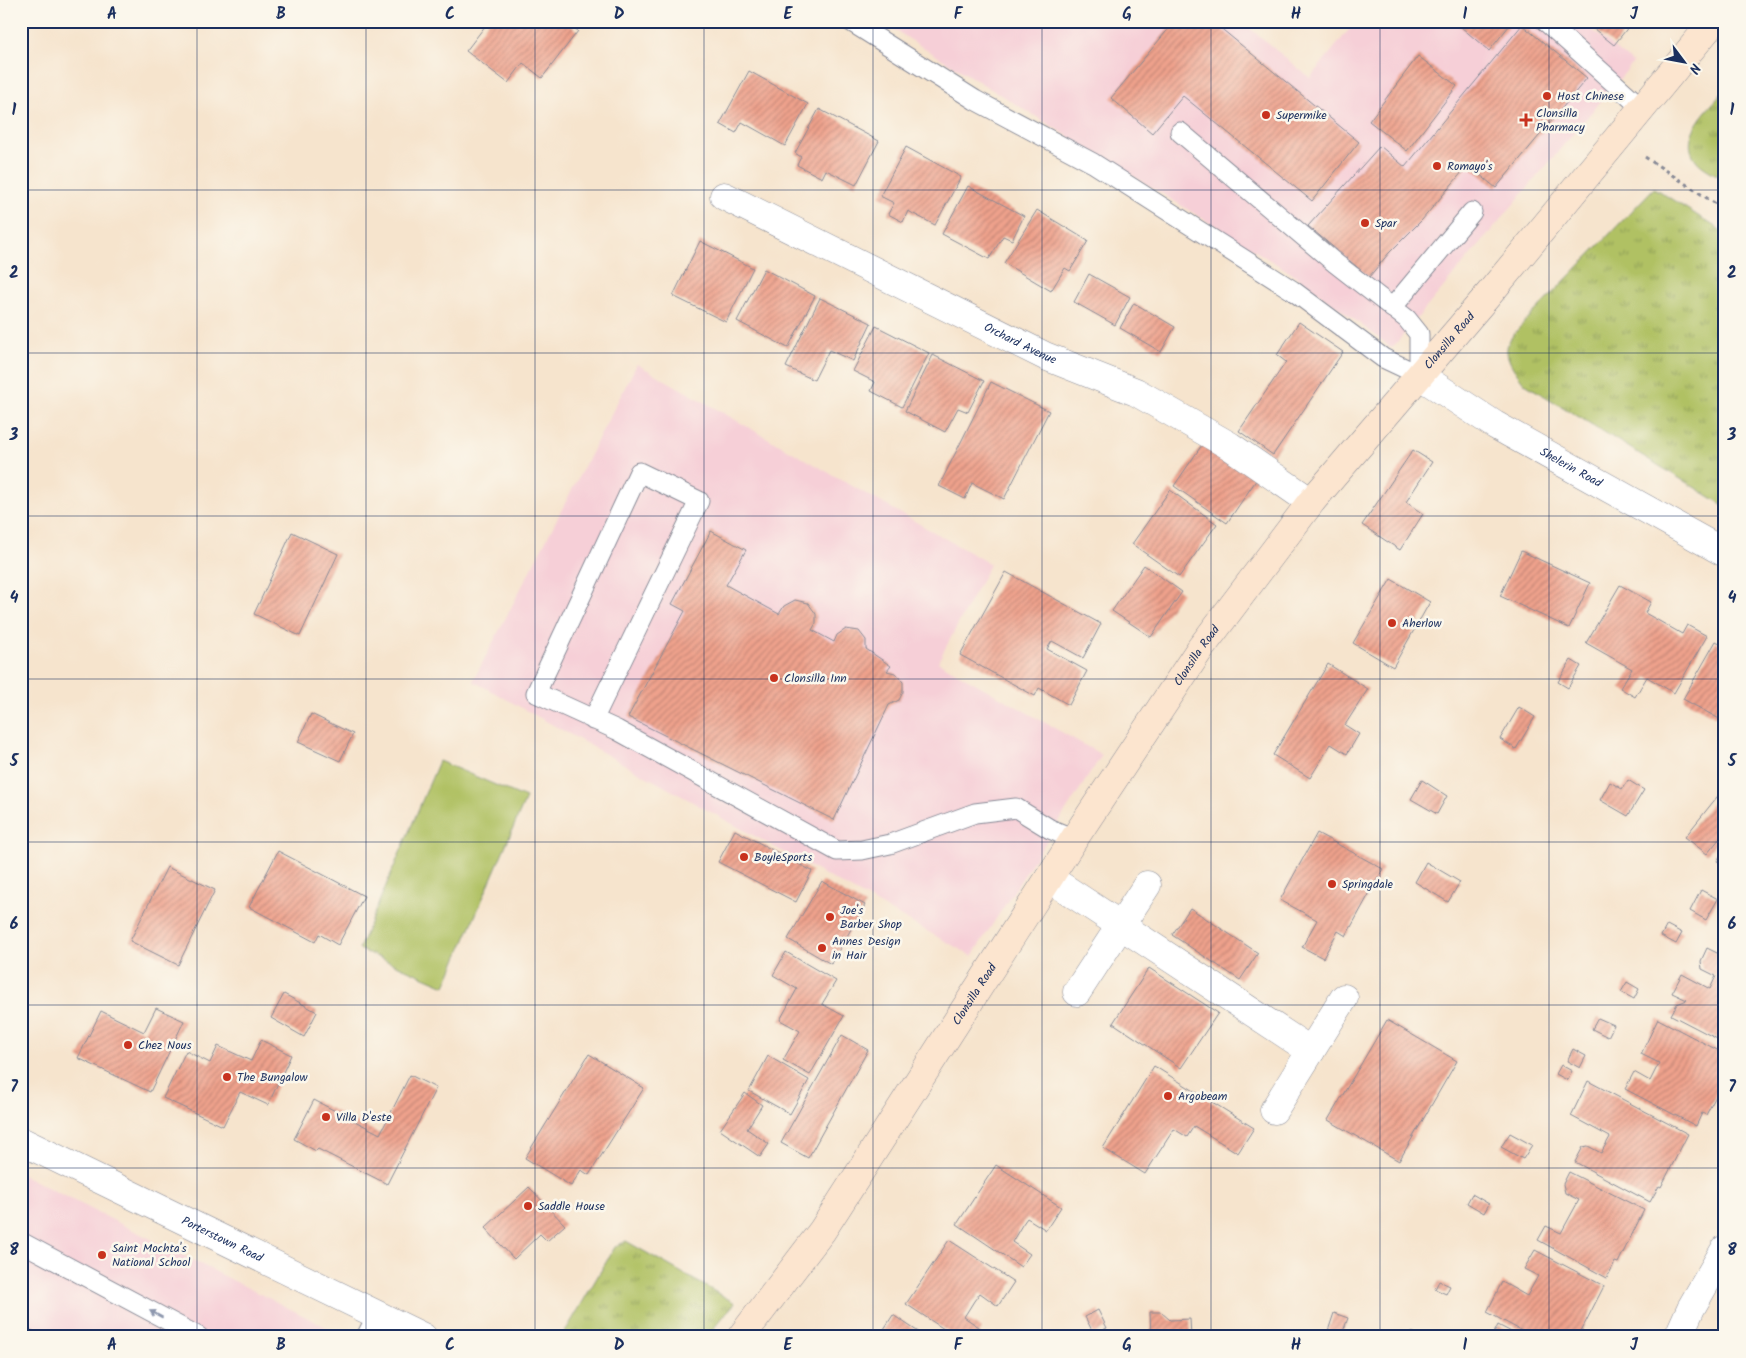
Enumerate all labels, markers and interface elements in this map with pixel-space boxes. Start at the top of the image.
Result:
text: A [107,2,117,27]
text: B [276,2,286,27]
text: C [445,2,455,27]
text: D [614,2,625,27]
text: E [784,2,794,27]
text: F [954,2,964,27]
text: G [1122,2,1132,27]
text: H [1291,2,1301,27]
text: I [1463,2,1468,27]
text: J [1630,2,1639,27]
north arrow [1658,38,1708,88]
text: N [1682,59,1706,78]
place label: Host Chinese [1557,87,1624,106]
marker: Host Chinese [1541,90,1553,102]
text: 1 [12,98,17,123]
text: 1 [1730,98,1735,123]
place label: Clonsilla Pharmacy [1536,104,1585,137]
place label: Supermike [1276,106,1327,125]
marker: Supermike [1260,109,1272,121]
marker: Clonsilla Pharmacy [1520,114,1532,126]
place label: Romayo's [1447,157,1493,176]
marker: Romayo's [1431,160,1443,172]
place label: Spar [1375,214,1398,233]
marker: Spar [1359,217,1371,229]
text: 2 [9,261,19,286]
text: 2 [1727,261,1737,286]
street label: Clonsilla Road [1419,307,1480,374]
street label: Orchard Avenue [981,318,1060,369]
text: 3 [9,423,19,448]
text: 3 [1727,423,1737,448]
street label: Shelerin Road [1536,442,1607,493]
text: 4 [10,586,19,611]
text: 4 [1728,586,1737,611]
place label: Aherlow [1402,614,1442,633]
marker: Aherlow [1386,617,1398,629]
street label: Clonsilla Road [1169,620,1225,690]
place label: Clonsilla Inn [784,669,847,688]
marker: Clonsilla Inn [768,672,780,684]
text: 5 [9,749,20,774]
text: 5 [1727,749,1738,774]
place label: BoyleSports [754,848,812,867]
marker: BoyleSports [738,851,750,863]
place label: Springdale [1342,875,1394,894]
marker: Springdale [1326,878,1338,890]
place label: Joe's Barber Shop [840,901,902,934]
marker: Joe's Barber Shop [824,911,836,923]
text: 6 [10,912,19,937]
text: 6 [1728,912,1737,937]
place label: Annes Design in Hair [832,932,901,965]
marker: Annes Design in Hair [816,942,828,954]
street label: Clonsilla Road [947,959,1002,1029]
place label: Chez Nous [138,1036,192,1055]
marker: Chez Nous [122,1039,134,1051]
place label: The Bungalow [237,1068,309,1087]
marker: The Bungalow [221,1071,233,1083]
text: 7 [10,1075,18,1100]
text: 7 [1728,1075,1736,1100]
place label: Argobeam [1178,1087,1228,1106]
marker: Argobeam [1162,1090,1174,1102]
place label: Villa D'este [336,1108,392,1127]
marker: Villa D'este [320,1111,332,1123]
place label: Saddle House [538,1197,605,1216]
marker: Saddle House [522,1200,534,1212]
street label: Porterstown Road [178,1211,267,1268]
text: 8 [9,1238,19,1263]
text: 8 [1727,1238,1737,1263]
place label: Saint Mochta's National School [112,1239,190,1272]
marker: Saint Mochta's National School [96,1249,108,1261]
one-way arrow [149,1310,163,1318]
text: A [107,1333,117,1358]
text: B [276,1333,286,1358]
text: C [445,1333,455,1358]
text: D [614,1333,625,1358]
text: E [784,1333,794,1358]
text: F [954,1333,964,1358]
text: G [1122,1333,1132,1358]
text: H [1291,1333,1301,1358]
text: I [1463,1333,1468,1358]
text: J [1630,1333,1639,1358]

